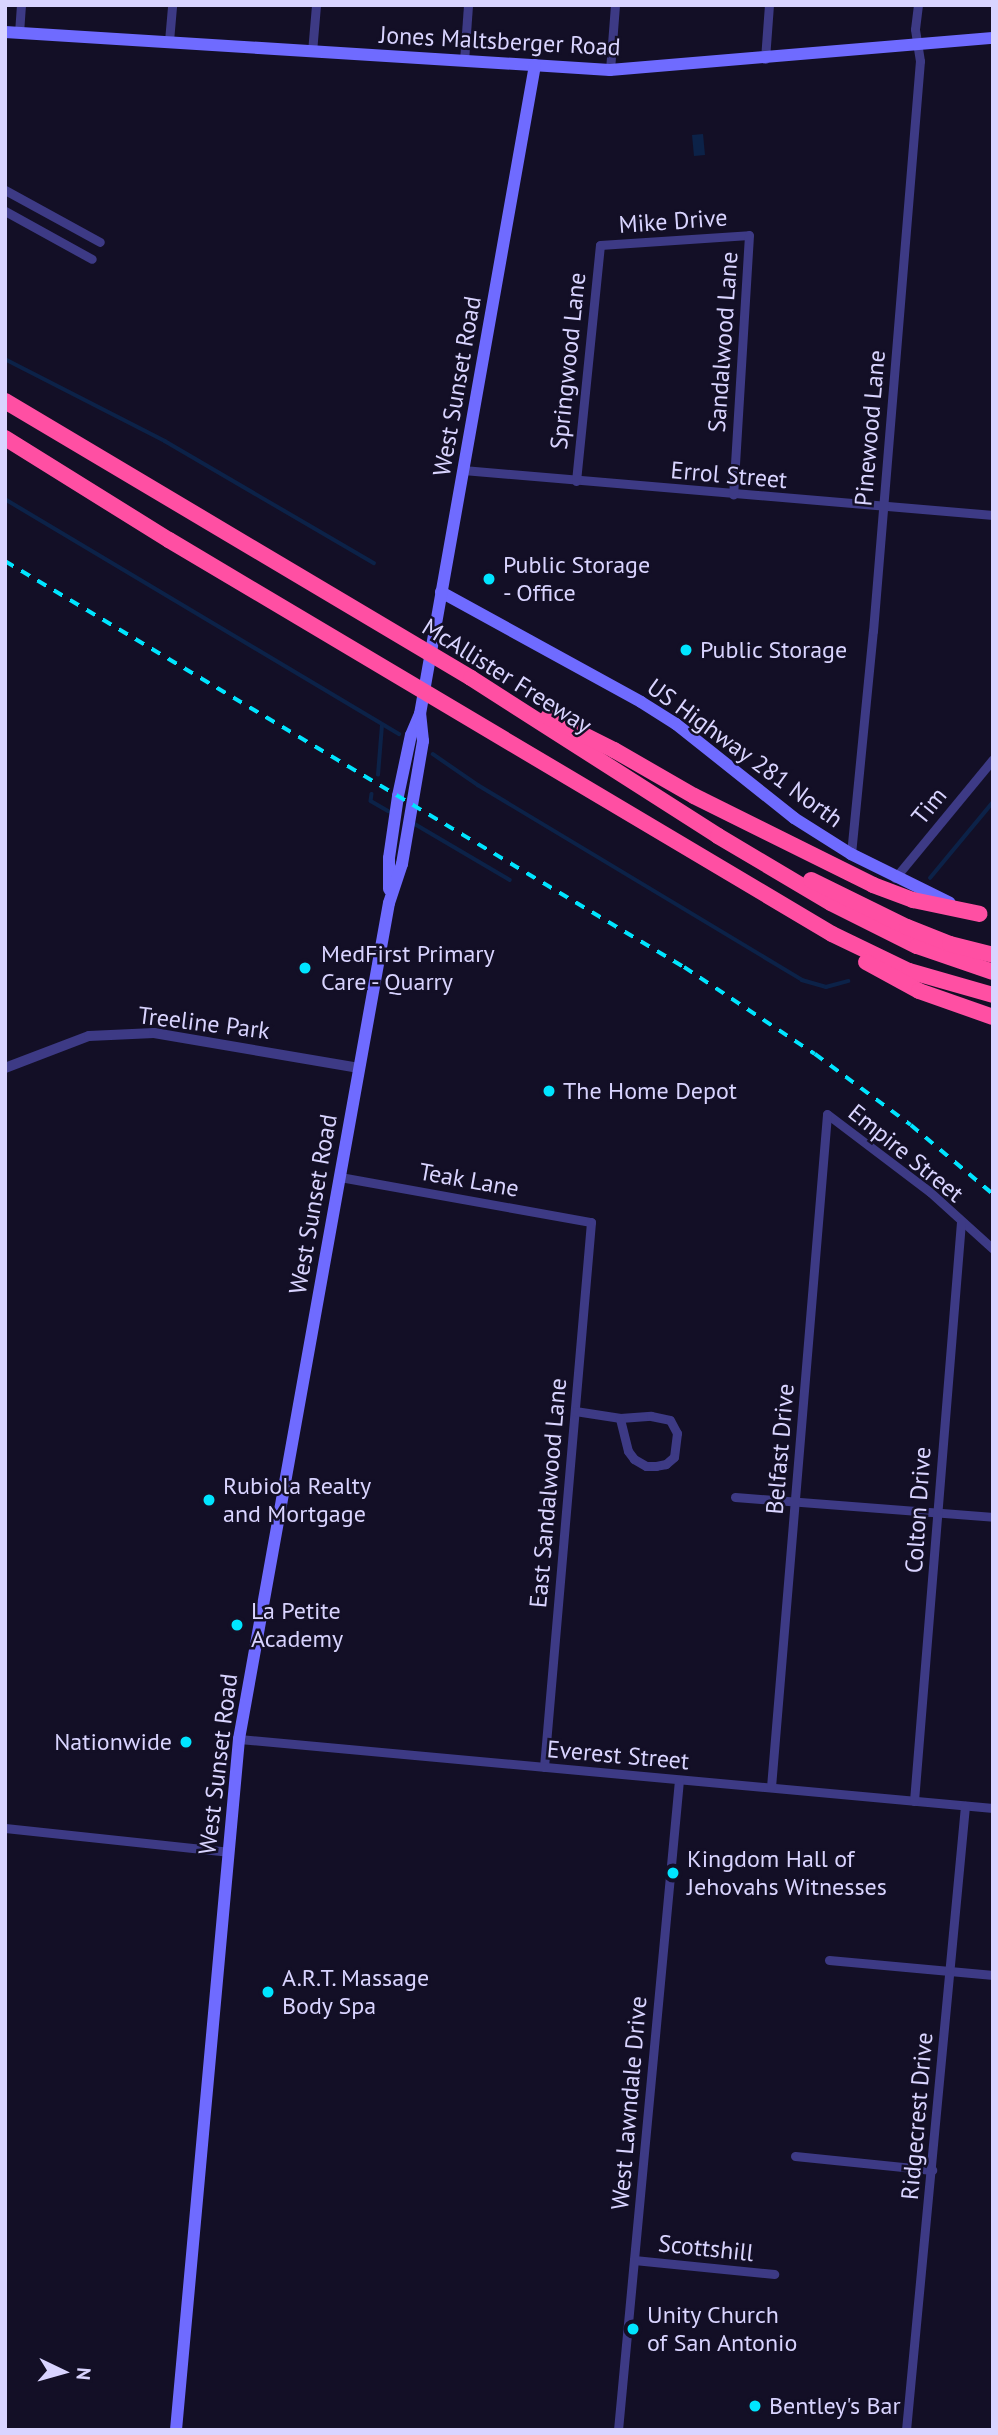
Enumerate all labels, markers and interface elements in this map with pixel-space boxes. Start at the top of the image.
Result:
street label: Jones Maltsberger Road [379,20,621,62]
street label: Mike Drive [618,203,728,239]
street label: Sandalwood Lane [702,251,744,433]
street label: Springwood Lane [544,271,592,451]
street label: West Sunset Road [427,294,487,478]
street label: Pinewood Lane [849,349,891,507]
street label: Errol Street [670,456,788,494]
place label: Public Storage - Office [503,551,651,607]
marker: Public Storage - Office [481,571,497,587]
street label: McAllister Freeway [417,612,597,740]
place label: Public Storage [700,636,848,664]
marker: Public Storage [678,642,694,658]
street label: US Highway 281 North [641,672,849,834]
street label: Tim [905,782,953,830]
place label: MedFirst Primary Care - Quarry [321,940,495,996]
marker: MedFirst Primary Care - Quarry [295,958,315,978]
street label: Treeline Park [137,1001,271,1045]
place label: The Home Depot [563,1077,737,1105]
marker: The Home Depot [541,1083,557,1099]
street label: Empire Street [843,1098,969,1208]
street label: West Sunset Road [283,1112,343,1296]
street label: Teak Lane [417,1157,521,1203]
street label: East Sandalwood Lane [524,1377,572,1609]
street label: Belfast Drive [760,1382,800,1516]
street label: Colton Drive [899,1446,937,1574]
place label: Rubiola Realty and Mortgage [223,1472,371,1528]
marker: Rubiola Realty and Mortgage [201,1492,217,1508]
place label: La Petite Academy [251,1597,343,1653]
marker: La Petite Academy [229,1617,245,1633]
street label: West Sunset Road [193,1672,243,1856]
place label: Nationwide [54,1728,172,1756]
marker: Nationwide [178,1734,194,1750]
street label: Everest Street [546,1734,690,1776]
place label: Kingdom Hall of Jehovahs Witnesses [687,1845,887,1901]
marker: Kingdom Hall of Jehovahs Witnesses [665,1865,681,1881]
place label: A.R.T. Massage Body Spa [282,1964,431,2020]
marker: A.R.T. Massage Body Spa [260,1984,276,2000]
street label: West Lawndale Drive [605,1995,653,2211]
street label: Ridgecrest Drive [895,2031,939,2201]
street label: Scottshill [657,2229,755,2267]
place label: Unity Church of San Antonio [647,2301,798,2357]
marker: Unity Church of San Antonio [625,2321,641,2337]
north arrow [28,2337,98,2407]
text: N [71,2367,96,2381]
place label: Bentley's Bar [769,2392,901,2420]
marker: Bentley's Bar [747,2398,763,2414]

